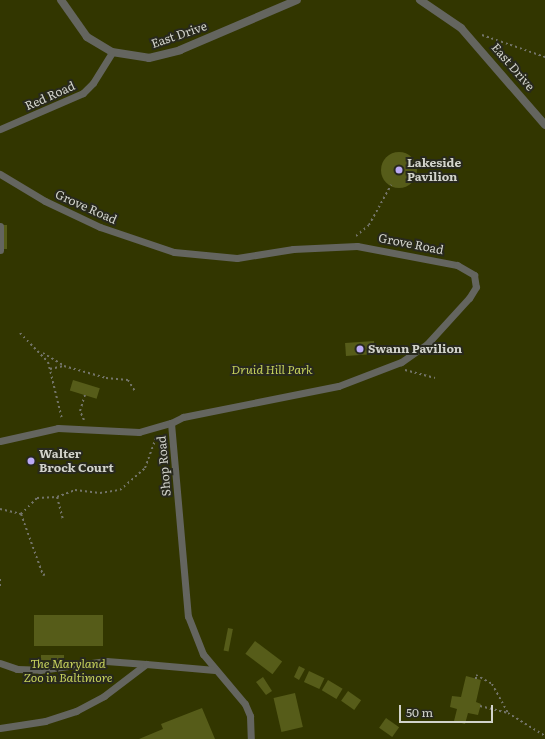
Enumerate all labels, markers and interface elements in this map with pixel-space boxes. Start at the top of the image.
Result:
street label: East Drive [149,19,209,51]
street label: East Drive [489,40,537,94]
street label: Red Road [23,79,77,113]
place label: Lakeside Pavilion [407,156,461,184]
marker: Lakeside Pavilion [394,165,404,175]
street label: Grove Road [53,187,119,227]
street label: Grove Road [377,231,445,257]
place label: Swann Pavilion [368,342,462,356]
marker: Swann Pavilion [355,344,365,354]
park label: Druid Hill Park [231,363,313,377]
street label: Shop Road [154,435,174,497]
place label: Walter Brock Court [39,447,114,475]
marker: Walter Brock Court [26,456,36,466]
park label: The Maryland Zoo in Baltimore [23,657,113,685]
scale bar [401,697,495,723]
text: 50 m [406,703,433,721]

